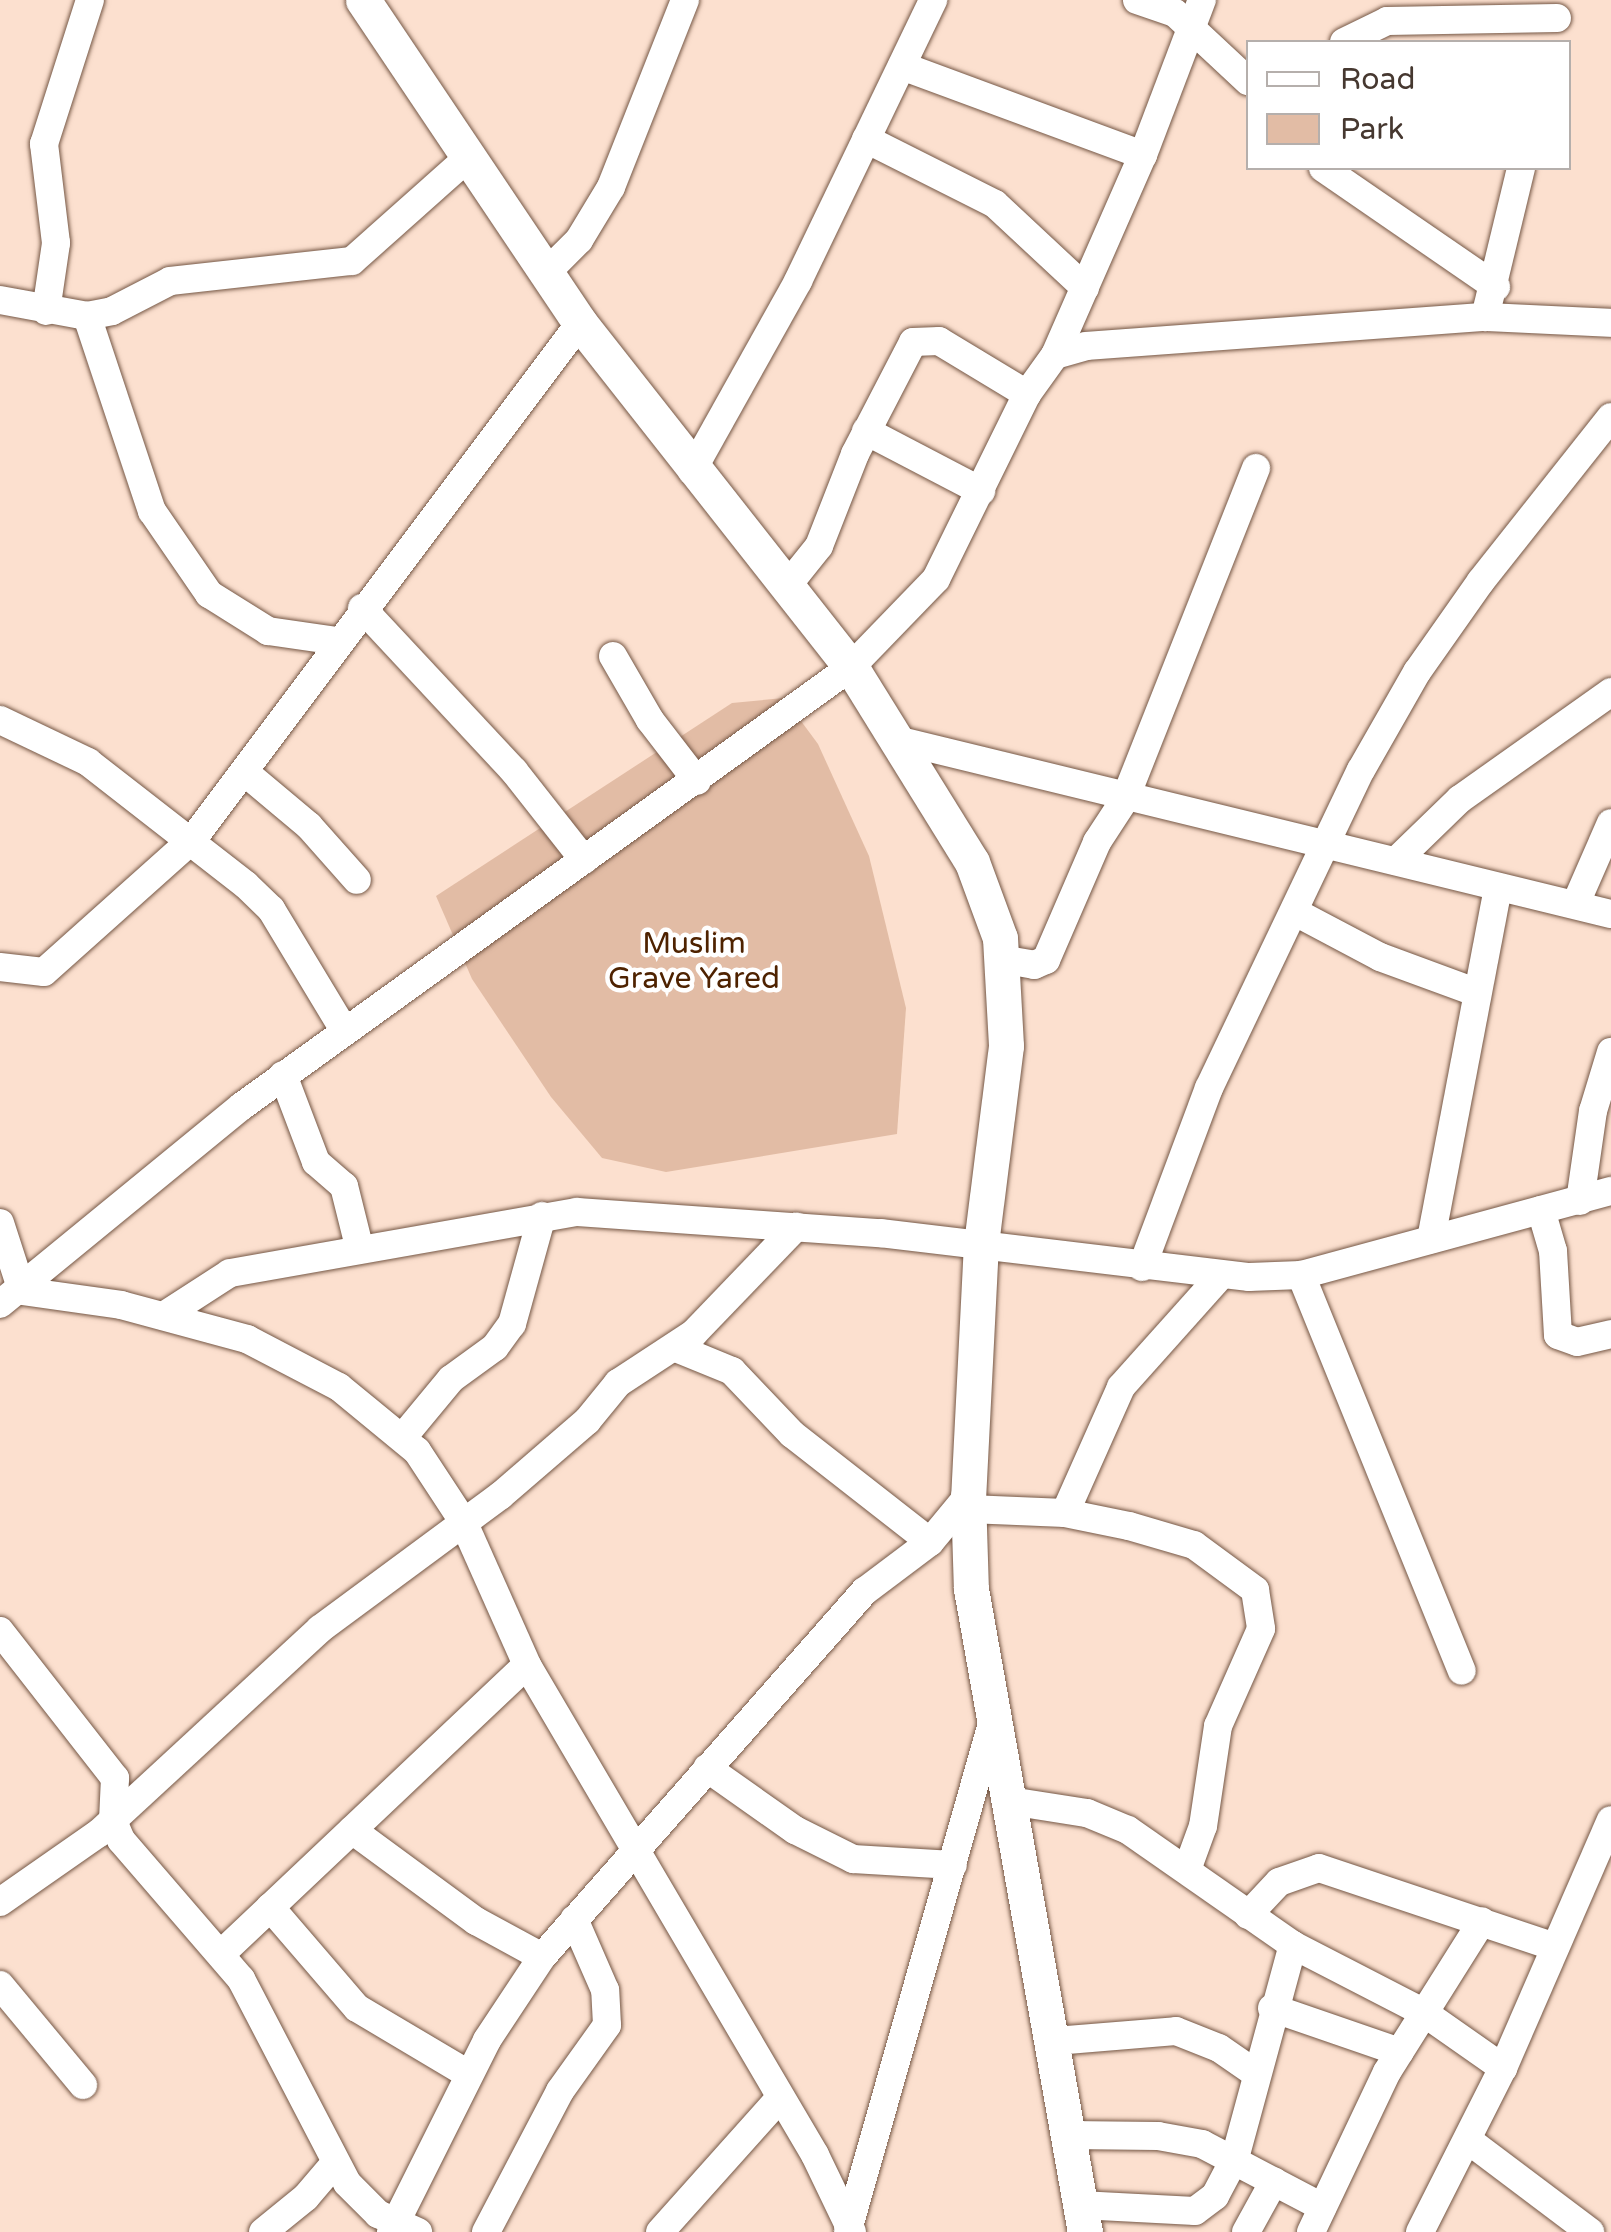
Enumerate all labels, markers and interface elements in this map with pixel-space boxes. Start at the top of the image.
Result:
legend [1246,40,1571,170]
text: Road [1340,61,1415,98]
text: Park [1340,111,1404,148]
park label: Muslim Grave Yared [608,926,780,996]

